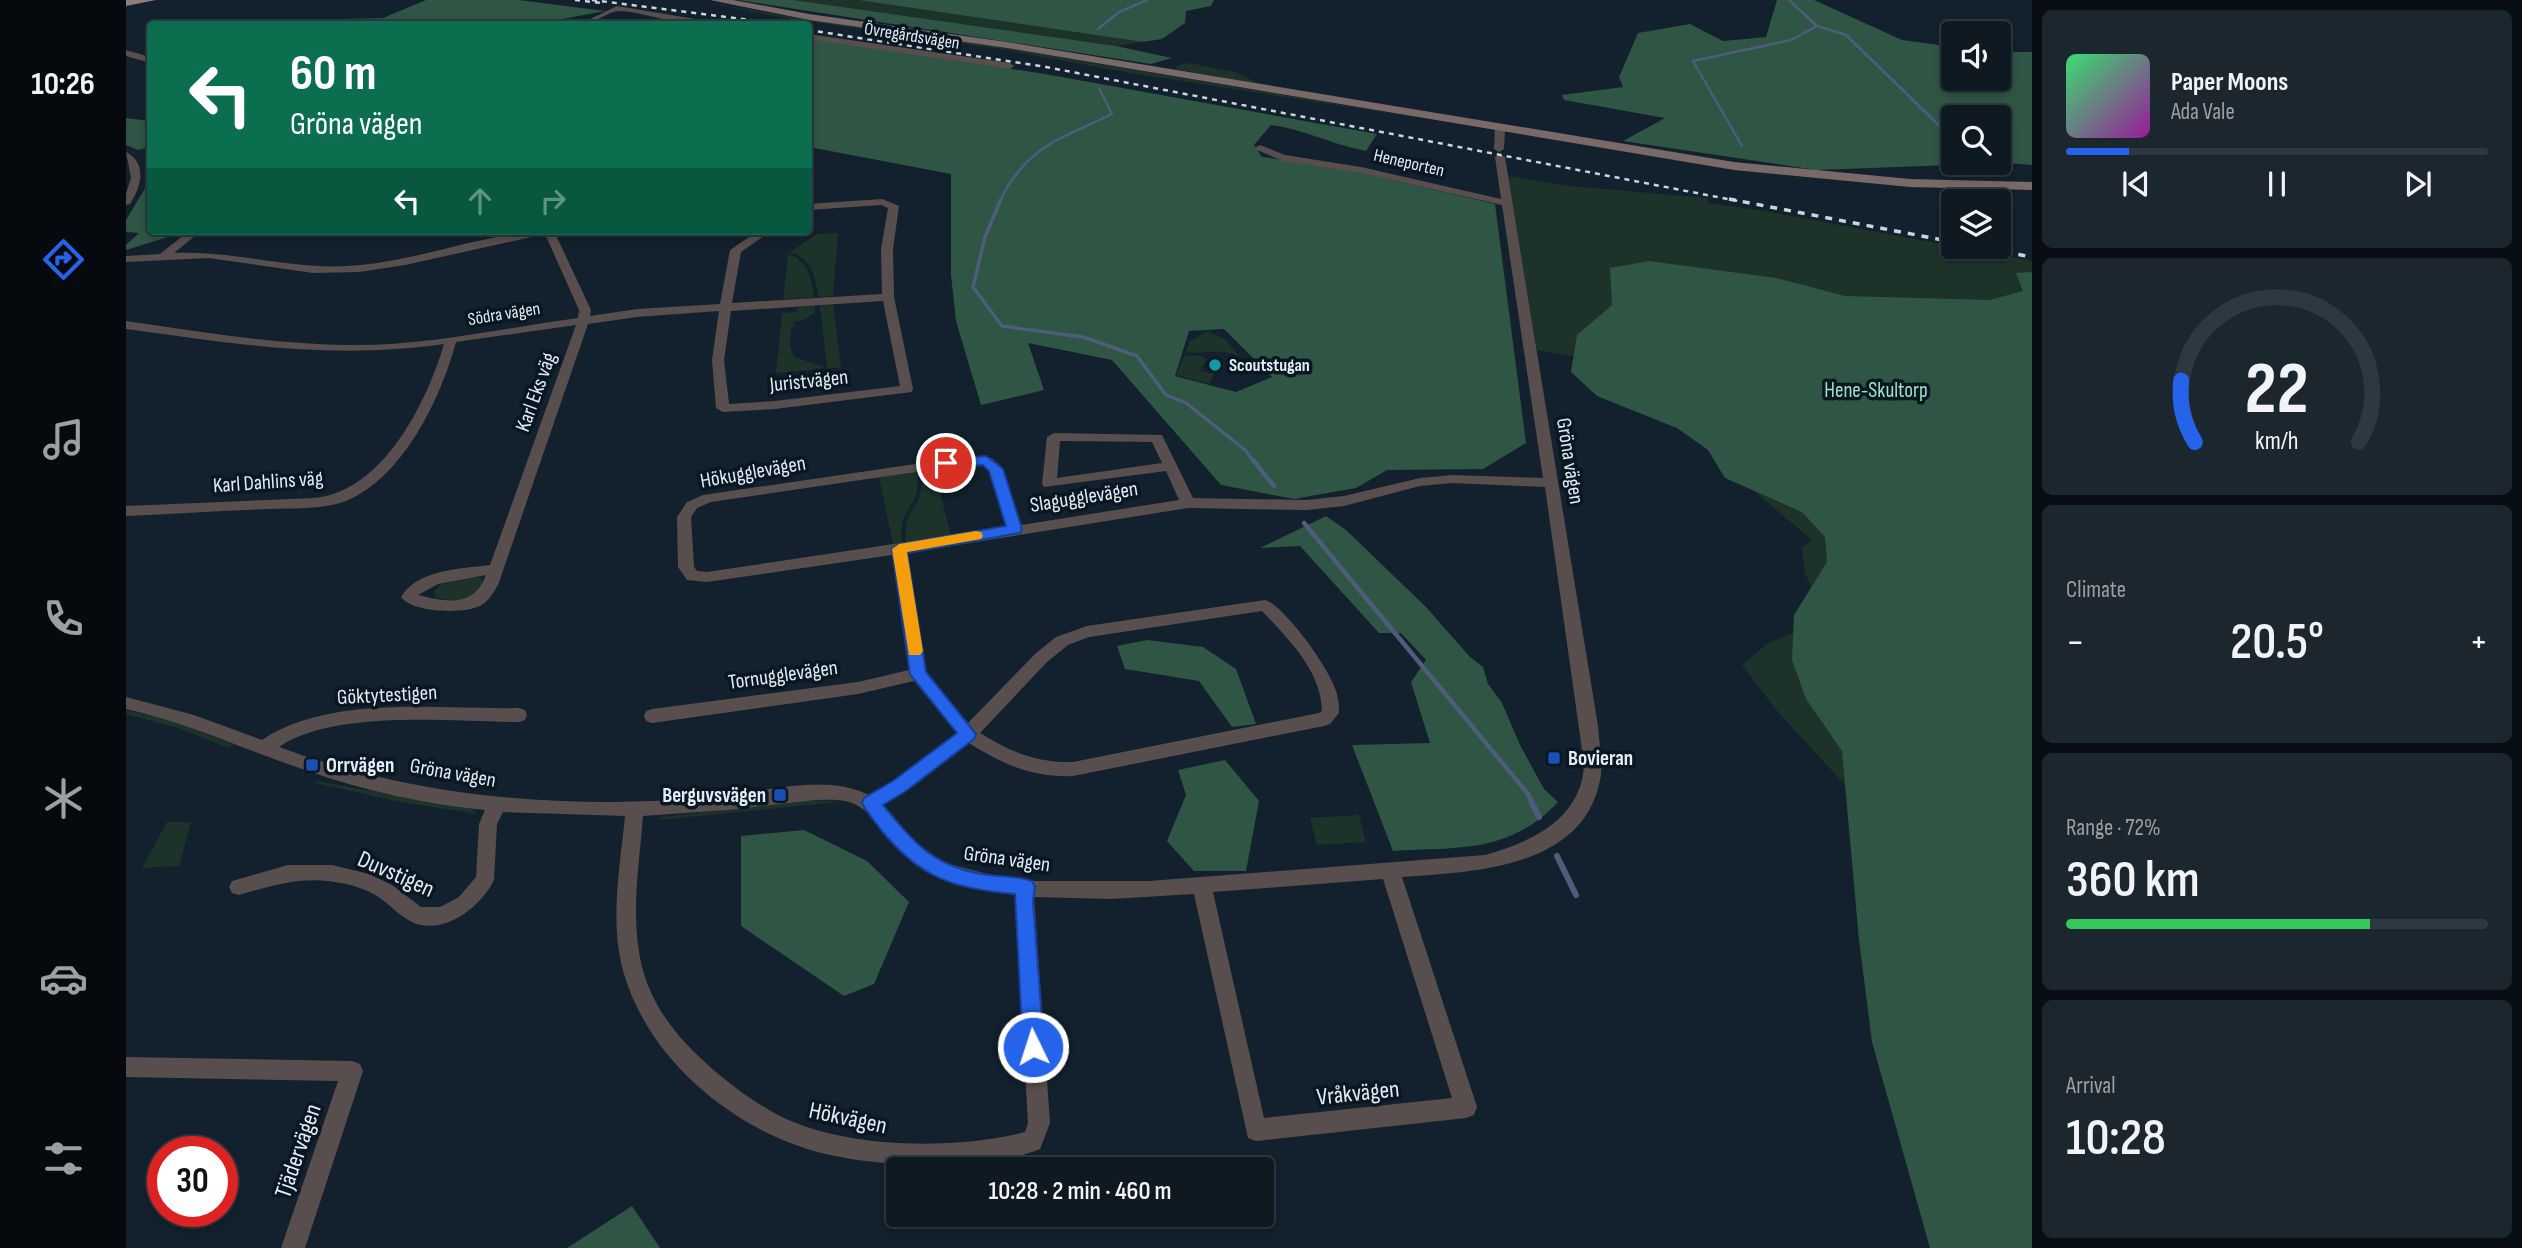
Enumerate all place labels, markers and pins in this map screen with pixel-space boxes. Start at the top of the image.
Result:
place label: Scoutstugan [1229,355,1310,376]
marker: Scoutstugan [1207,357,1223,373]
pin [916,433,976,493]
place label: Bovieran [1568,746,1633,771]
marker: Bovieran [1546,750,1562,766]
place label: Orrvägen [326,753,394,778]
marker: Orrvägen [304,757,320,773]
place label: Berguvsvägen [662,783,766,808]
marker: Berguvsvägen [772,787,788,803]

